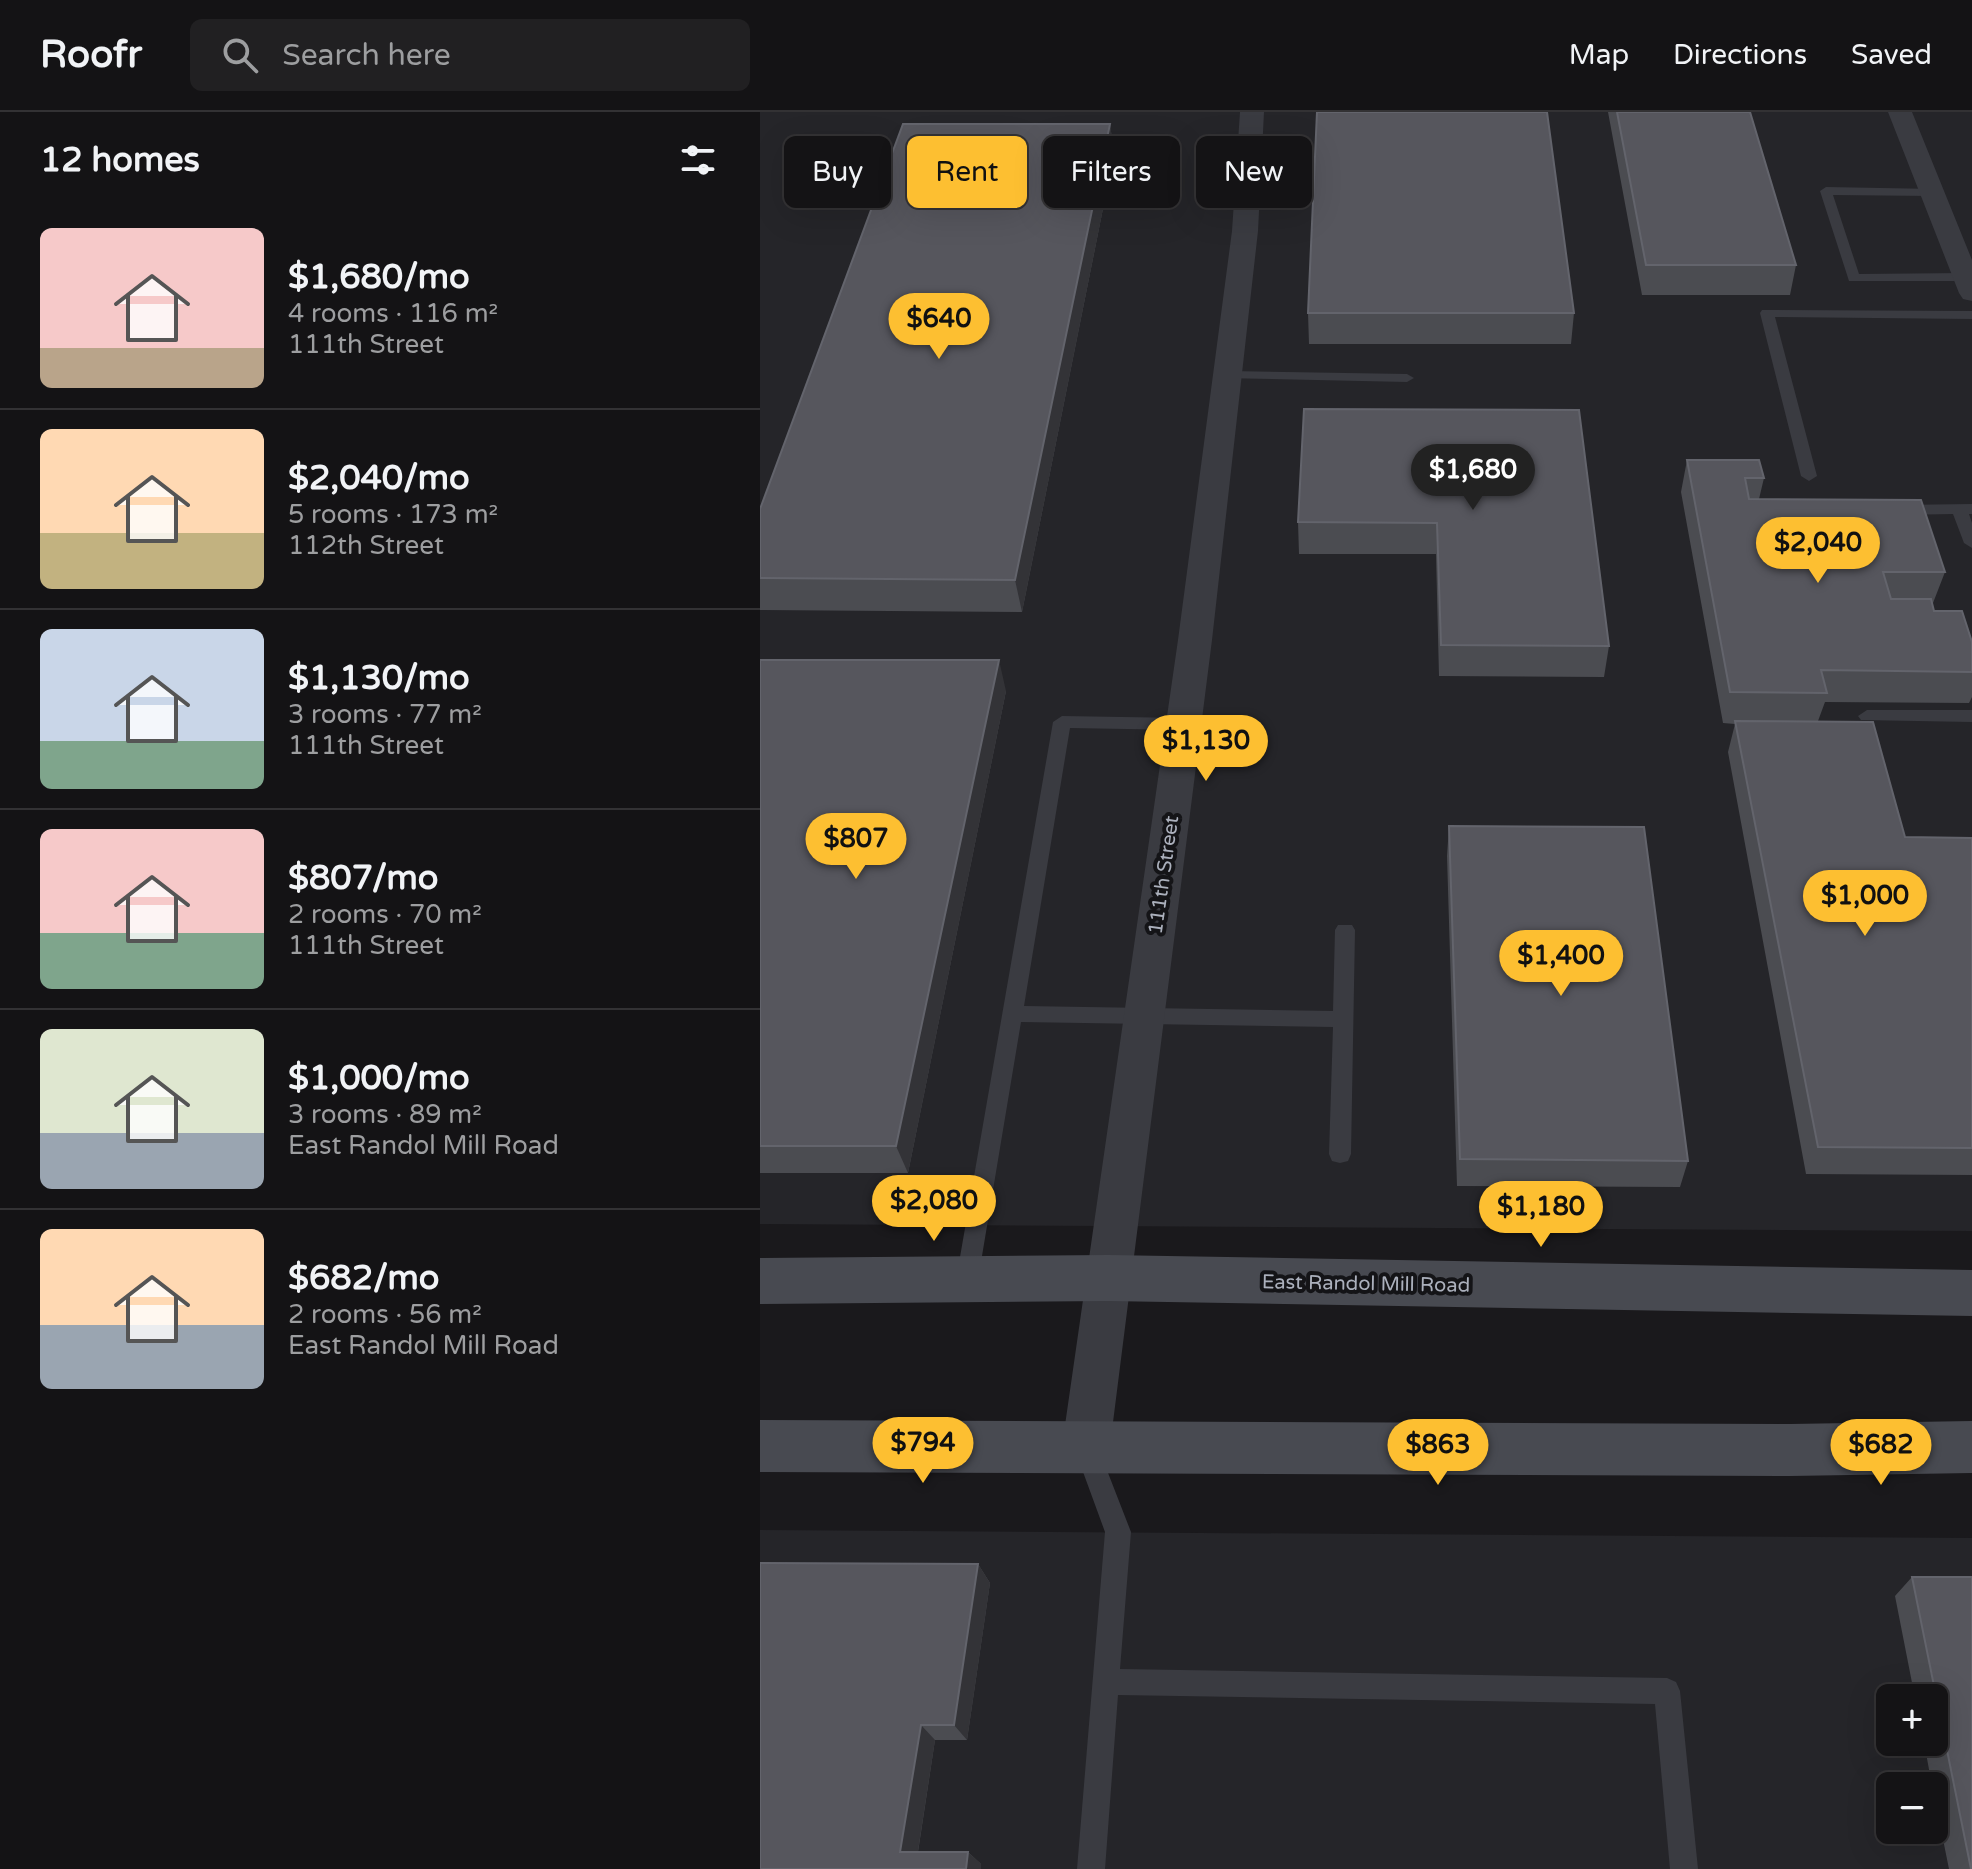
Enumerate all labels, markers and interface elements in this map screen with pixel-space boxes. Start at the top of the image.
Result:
search box [190,19,750,91]
text: Roofr [40,32,142,78]
icon: search [218,33,262,77]
text: Search here [282,37,451,74]
text: Map [1569,38,1629,72]
text: Directions [1673,38,1807,72]
text: Saved [1851,38,1932,72]
chip: Buy [784,136,891,208]
chip: Rent [907,136,1027,208]
chip: Filters [1043,136,1180,208]
chip: New [1196,136,1312,208]
icon: filters [676,138,720,182]
text: 12 homes [40,140,200,181]
text: $1,680/mo [288,257,470,298]
icon: home [104,260,200,356]
pin: $640 [892,293,986,361]
text: 4 rooms · 116 m² [288,298,498,329]
text: $640 [906,303,972,334]
text: 111th Street [288,329,444,360]
pin: $1,680 [1408,444,1538,512]
text: $1,680 [1429,454,1517,485]
text: $2,040/mo [288,458,470,499]
icon: home [104,461,200,557]
text: 5 rooms · 173 m² [288,499,498,530]
pin: $2,040 [1753,517,1883,585]
text: $2,040 [1774,527,1862,558]
text: 112th Street [288,530,444,561]
text: $1,130/mo [288,658,470,699]
icon: home [104,661,200,757]
text: 3 rooms · 77 m² [288,699,482,730]
pin: $1,130 [1141,715,1271,783]
text: $1,130 [1162,725,1250,756]
text: 111th Street [288,730,444,761]
pin: $807 [809,813,903,881]
street label: 111th Street [1144,814,1184,936]
text: $807 [823,823,889,854]
text: $807/mo [288,858,438,899]
icon: home [104,861,200,957]
pin: $1,000 [1800,870,1930,938]
text: $1,000 [1821,880,1909,911]
text: 2 rooms · 70 m² [288,899,482,930]
text: 111th Street [288,930,444,961]
pin: $1,400 [1496,930,1626,998]
text: $1,400 [1517,940,1605,971]
text: $1,000/mo [288,1058,470,1099]
icon: home [104,1061,200,1157]
text: 3 rooms · 89 m² [288,1099,482,1130]
text: East Randol Mill Road [288,1130,559,1161]
pin: $2,080 [869,1175,999,1243]
pin: $1,180 [1476,1181,1606,1249]
text: $2,080 [890,1185,978,1216]
text: $1,180 [1497,1191,1585,1222]
text: $682/mo [288,1258,439,1299]
icon: home [104,1261,200,1357]
street label: East Randol Mill Road [1262,1270,1470,1298]
text: 2 rooms · 56 m² [288,1299,482,1330]
text: East Randol Mill Road [288,1330,559,1361]
pin: $794 [876,1417,970,1485]
pin: $863 [1391,1419,1485,1487]
pin: $682 [1834,1419,1928,1487]
text: $794 [890,1427,956,1458]
text: $863 [1405,1429,1471,1460]
text: $682 [1848,1429,1914,1460]
map controls [1876,1684,1948,1844]
button: + [1876,1684,1948,1756]
button: − [1876,1772,1948,1844]

